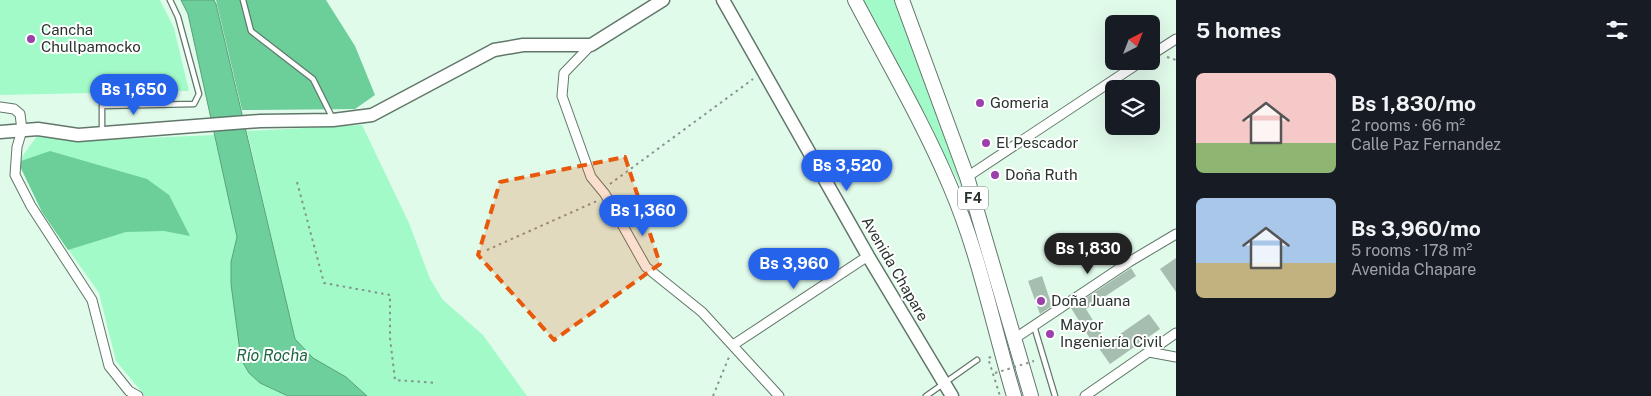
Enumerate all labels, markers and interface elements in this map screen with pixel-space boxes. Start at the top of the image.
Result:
north arrow [1105,15,1160,70]
map controls [1105,15,1160,135]
icon: filters [1603,16,1631,44]
text: 5 homes [1196,18,1281,43]
place label: Cancha Chullpamocko [41,21,141,55]
marker: Cancha Chullpamocko [25,33,37,45]
pin: Bs 1,650 [82,74,186,116]
text: Bs 1,650 [101,80,167,99]
button: layers [1105,80,1160,135]
text: Bs 1,830/mo [1351,91,1476,116]
icon: home [1236,93,1296,153]
place label: Gomeria [990,94,1049,111]
marker: Gomeria [974,97,986,109]
text: 2 rooms · 66 m² [1351,116,1465,135]
place label: El Pescador [996,134,1079,151]
text: Calle Paz Fernandez [1351,135,1501,154]
marker: El Pescador [980,137,992,149]
pin: Bs 3,520 [795,150,899,192]
text: Bs 3,520 [812,156,882,175]
place label: Doña Ruth [1005,166,1078,183]
marker: Doña Ruth [989,169,1001,181]
road number: F4 [958,187,988,210]
pin: Bs 1,360 [591,194,695,237]
text: Bs 1,360 [610,201,676,220]
street label: Avenida Chapare [859,214,932,324]
text: Bs 3,960/mo [1351,216,1481,241]
icon: home [1236,218,1296,278]
pin: Bs 1,830 [1036,232,1140,275]
text: Bs 1,830 [1055,239,1121,258]
text: 5 rooms · 178 m² [1351,241,1472,260]
pin: Bs 3,960 [742,248,846,290]
text: Bs 3,960 [759,254,829,273]
text: Avenida Chapare [1351,260,1476,279]
place label: Doña Juana [1051,292,1130,309]
marker: Doña Juana [1035,295,1047,307]
place label: Mayor Ingeniería Civil [1060,316,1163,350]
marker: Mayor Ingeniería Civil [1044,328,1056,340]
water label: Río Rocha [236,346,308,365]

